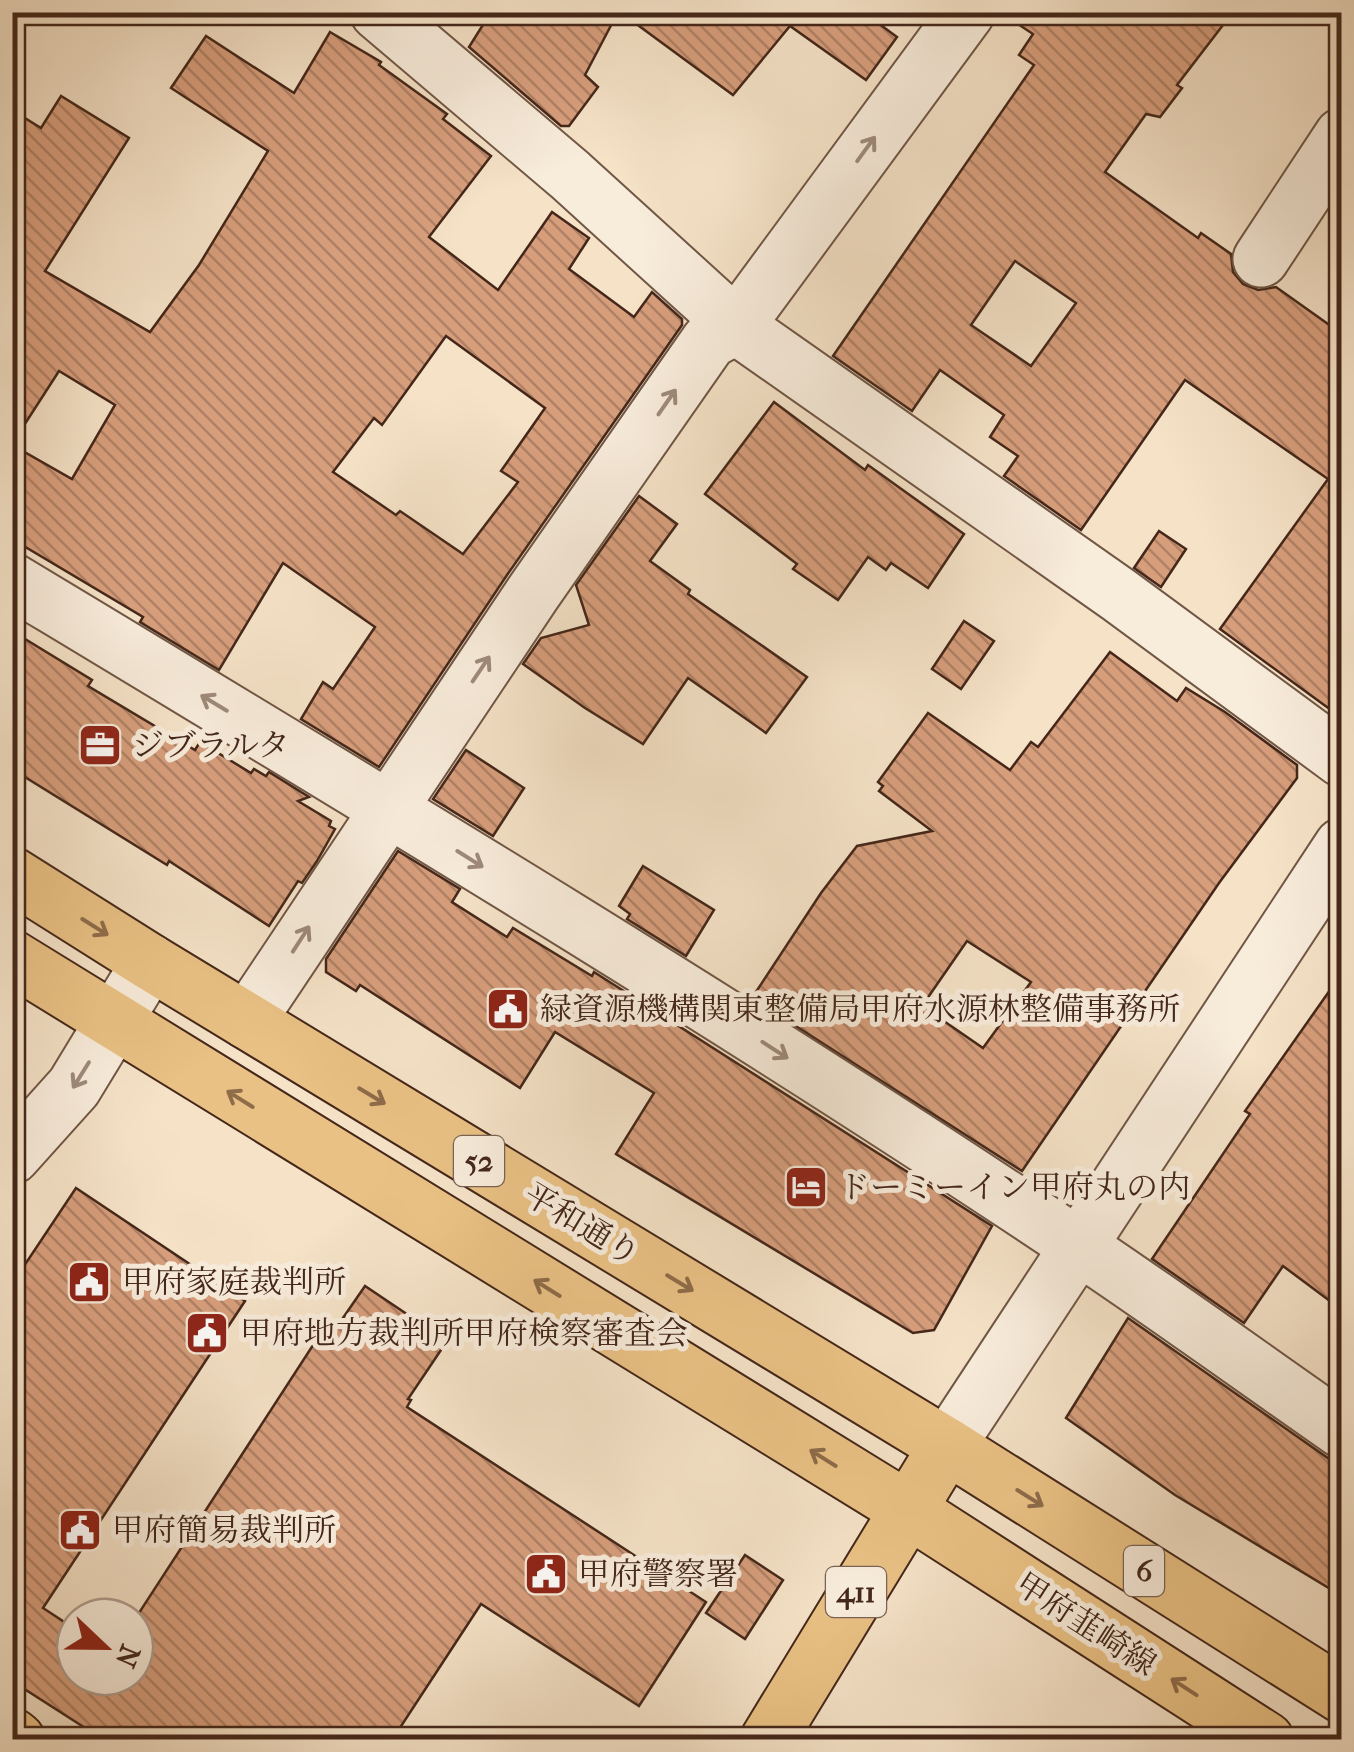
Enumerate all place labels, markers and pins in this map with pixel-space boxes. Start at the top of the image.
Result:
office icon: ジブラルタ [77,722,123,768]
place label: ジブラルタ [132,727,290,764]
public building icon: 緑資源機構関東整備局甲府水源林整備事務所 [485,986,531,1032]
place label: 緑資源機構関東整備局甲府水源林整備事務所 [540,991,1180,1028]
hotel icon: ドーミーイン甲府丸の内 [783,1164,829,1210]
place label: ドーミーイン甲府丸の内 [838,1169,1190,1206]
public building icon: 甲府家庭裁判所 [66,1259,112,1305]
place label: 甲府家庭裁判所 [122,1264,346,1301]
public building icon: 甲府地方裁判所甲府検察審査会 [184,1310,230,1356]
place label: 甲府地方裁判所甲府検察審査会 [240,1315,688,1352]
public building icon: 甲府簡易裁判所 [57,1507,103,1553]
place label: 甲府簡易裁判所 [112,1512,336,1549]
public building icon: 甲府警察署 [523,1551,569,1597]
place label: 甲府警察署 [578,1556,738,1593]

